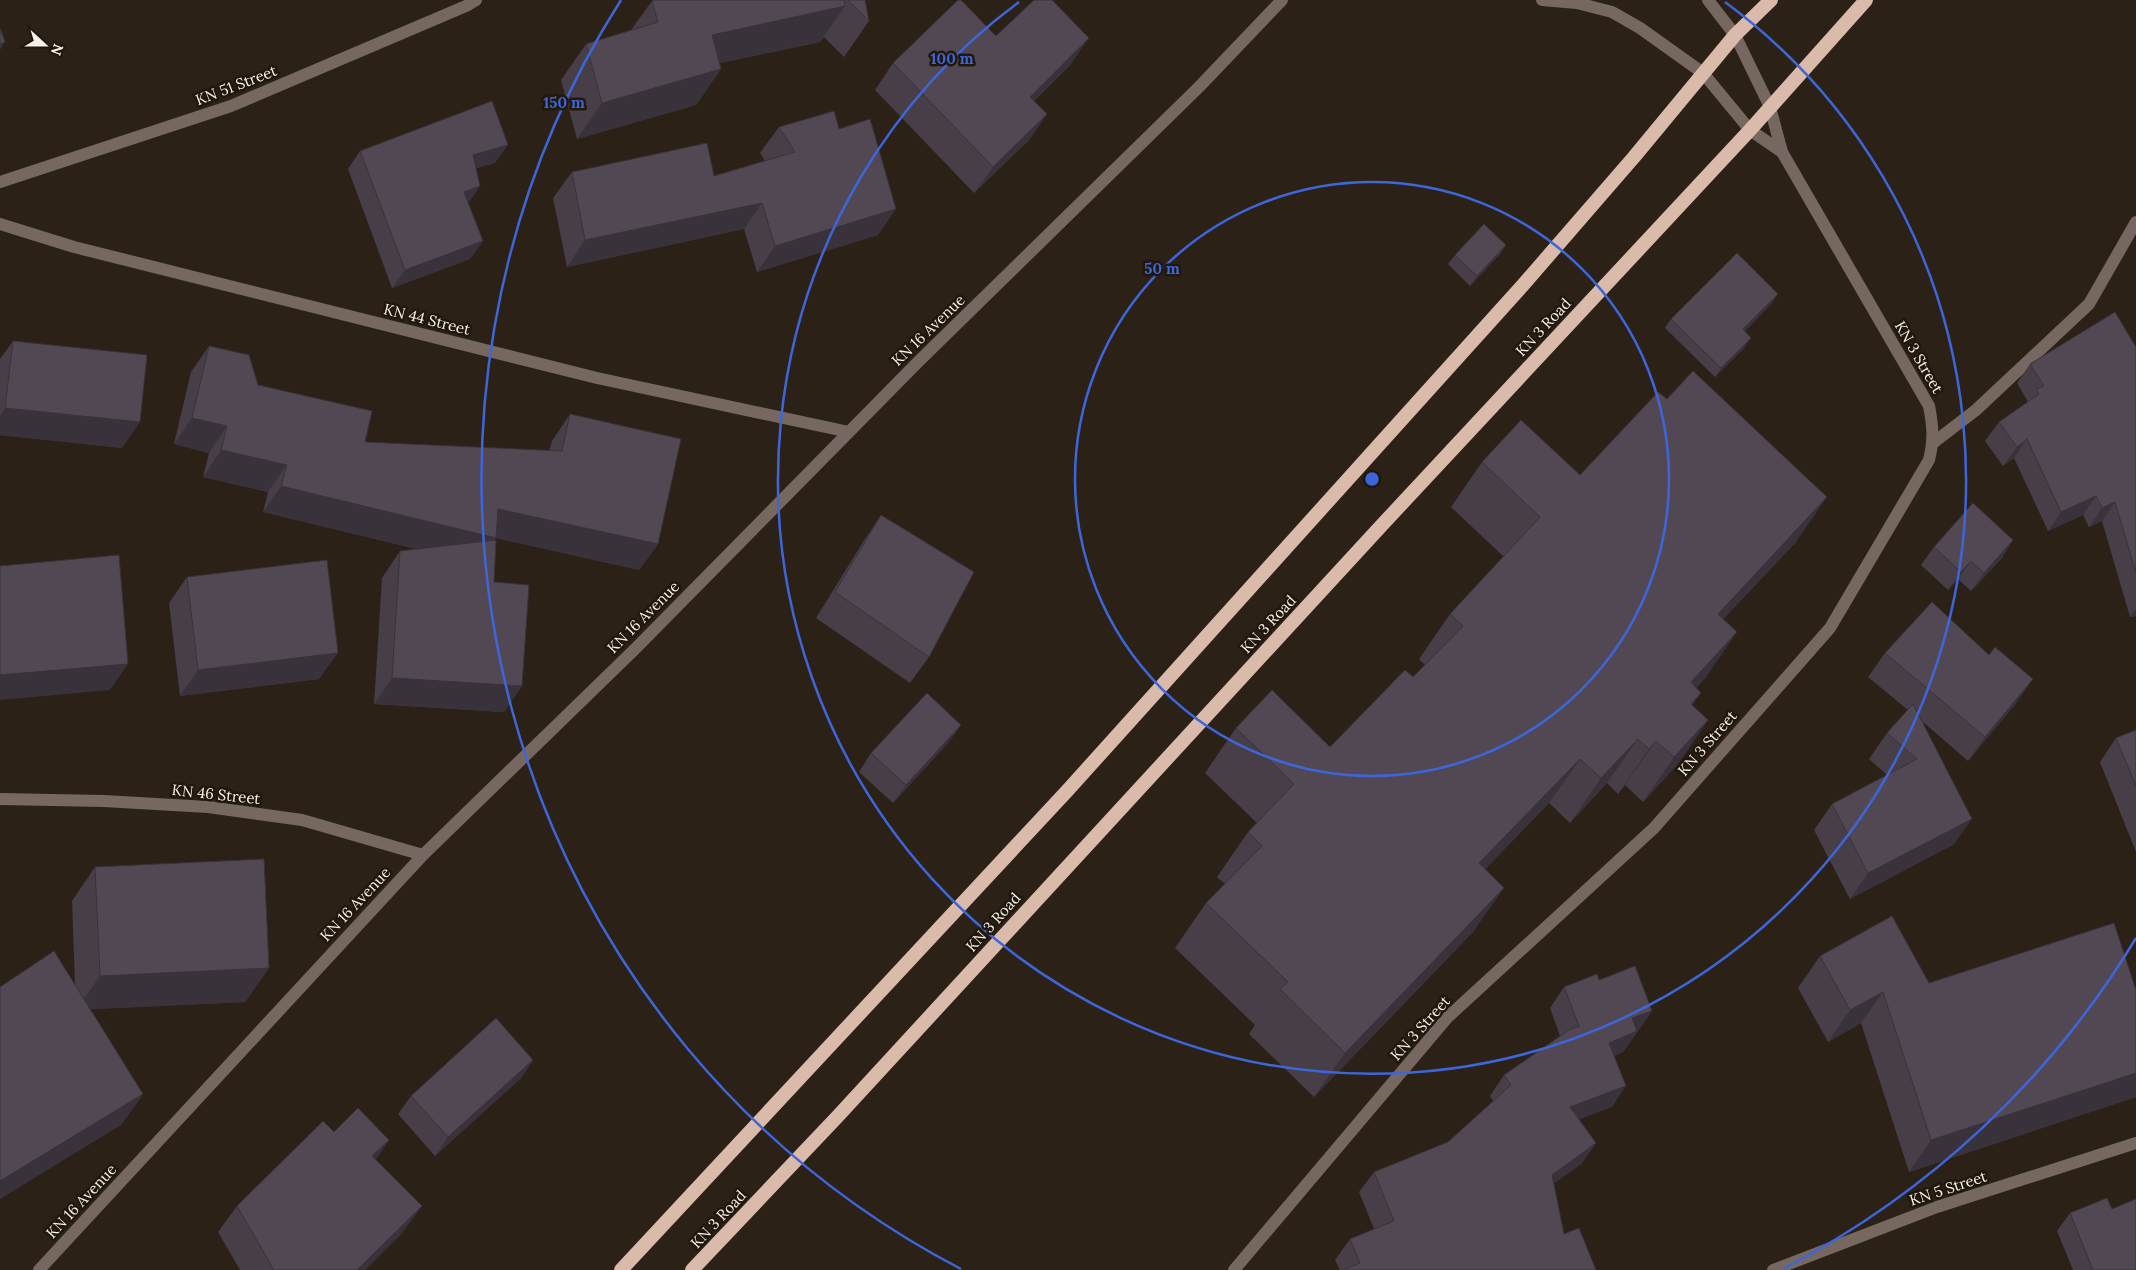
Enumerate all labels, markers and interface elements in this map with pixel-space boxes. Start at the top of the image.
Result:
north arrow [20,20,70,70]
text: N [47,41,67,58]
text: 100 m [931,49,974,68]
street label: KN 51 Street [193,61,280,109]
text: 150 m [543,93,585,112]
text: 50 m [1144,259,1180,278]
street label: KN 16 Avenue [887,290,969,370]
street label: KN 3 Road [1511,294,1575,360]
street label: KN 44 Street [382,299,472,339]
street label: KN 3 Street [1891,317,1947,397]
centre of rings [1363,470,1381,488]
street label: KN 16 Avenue [603,577,683,657]
street label: KN 3 Road [1236,591,1300,657]
street label: KN 3 Street [1673,706,1741,780]
street label: KN 46 Street [171,780,261,808]
street label: KN 16 Avenue [316,863,394,945]
street label: KN 3 Road [962,889,1024,955]
street label: KN 3 Street [1386,992,1454,1064]
street label: KN 16 Avenue [42,1160,120,1242]
street label: KN 5 Street [1907,1167,1989,1209]
street label: KN 3 Road [686,1186,750,1252]

